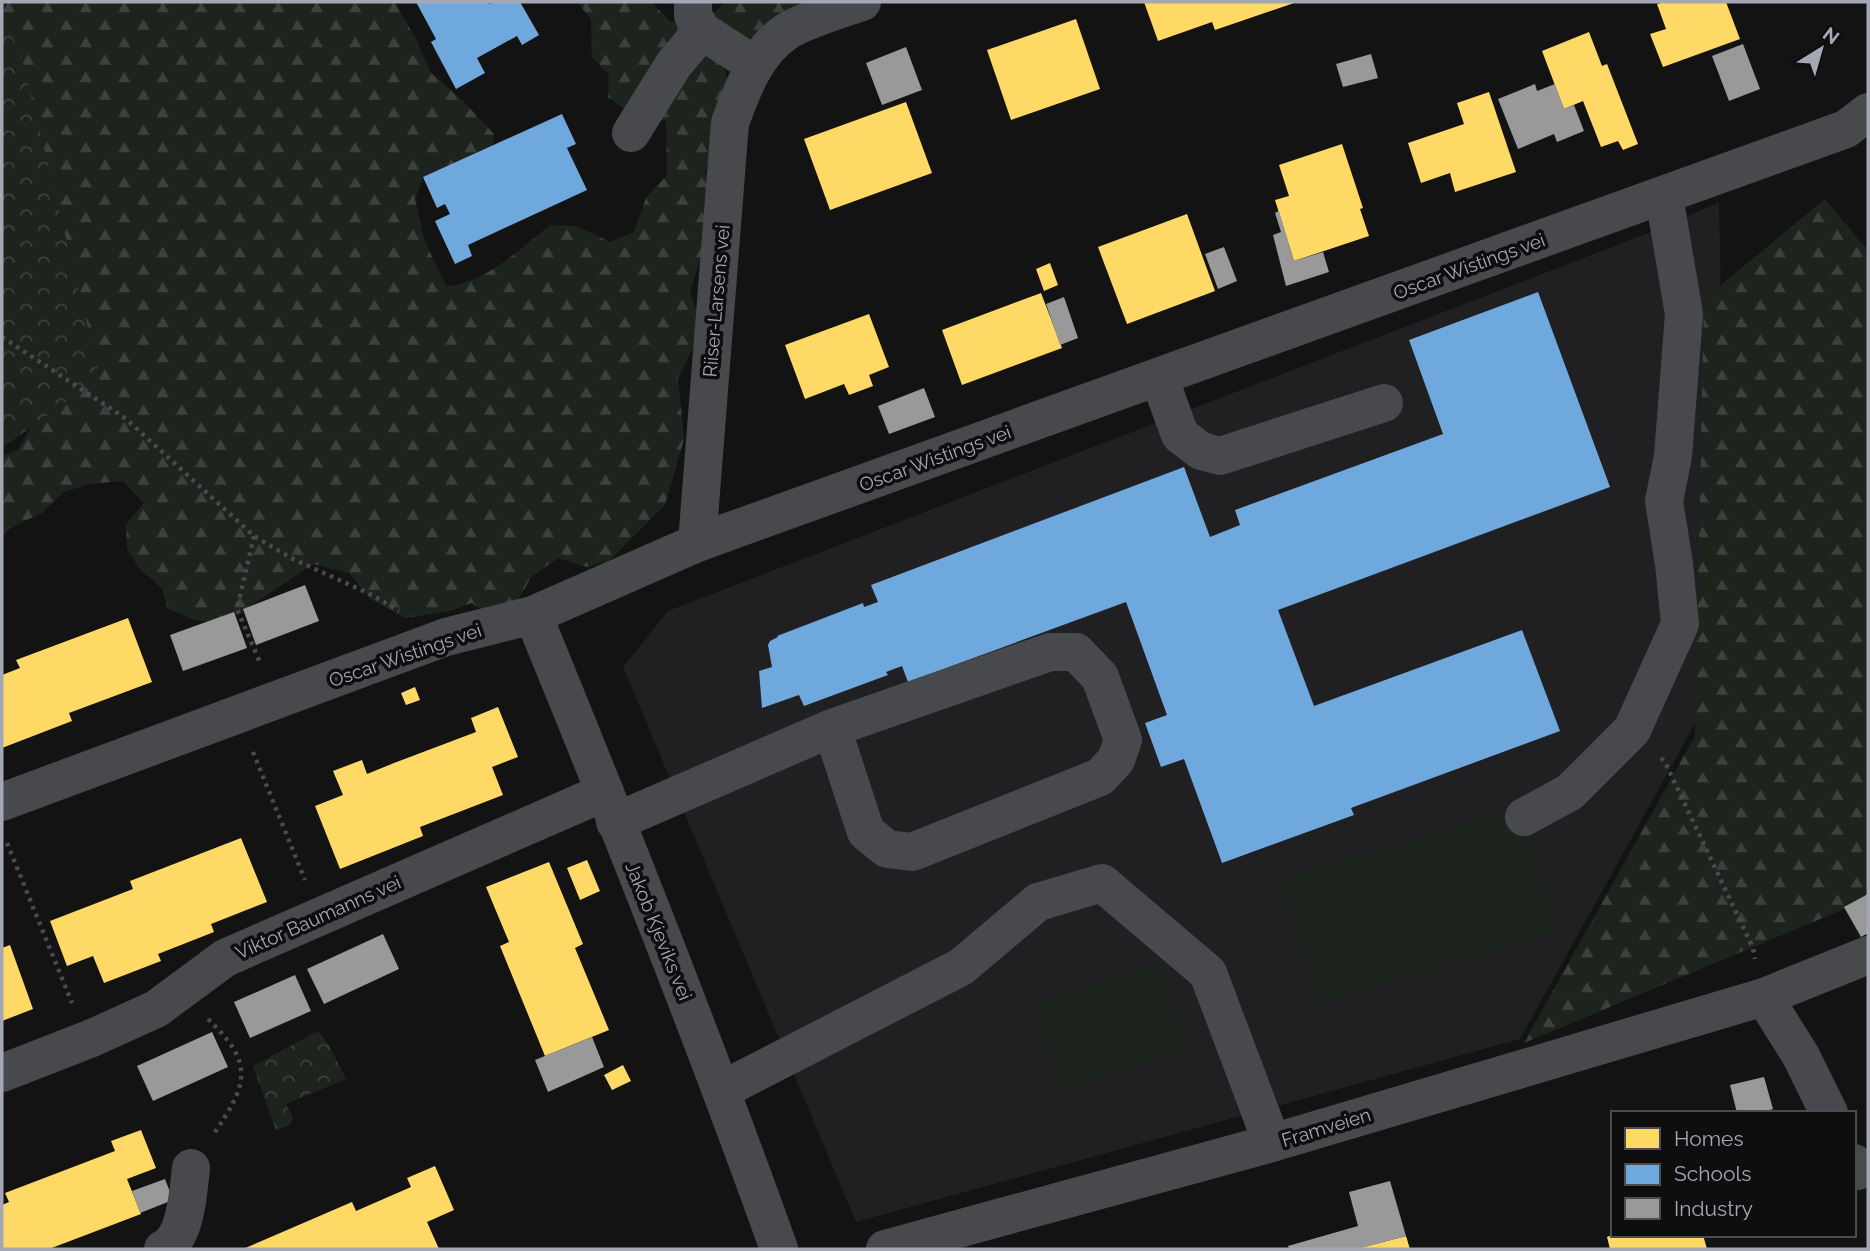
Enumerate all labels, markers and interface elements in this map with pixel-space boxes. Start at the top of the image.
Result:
north arrow [1786,14,1856,84]
text: N [1819,22,1844,49]
street label: Riiser-Larsens vei [698,224,734,378]
street label: Oscar Wistings vei [1390,228,1548,304]
street label: Oscar Wistings vei [856,420,1014,496]
street label: Oscar Wistings vei [326,619,484,691]
street label: Jakob Kjeviks vei [621,859,697,1003]
street label: Viktor Baumanns vei [232,871,404,963]
street label: Framveien [1279,1103,1373,1151]
legend [1611,1111,1856,1237]
text: Homes [1674,1126,1744,1151]
text: Schools [1674,1161,1751,1186]
text: Industry [1674,1196,1753,1221]

